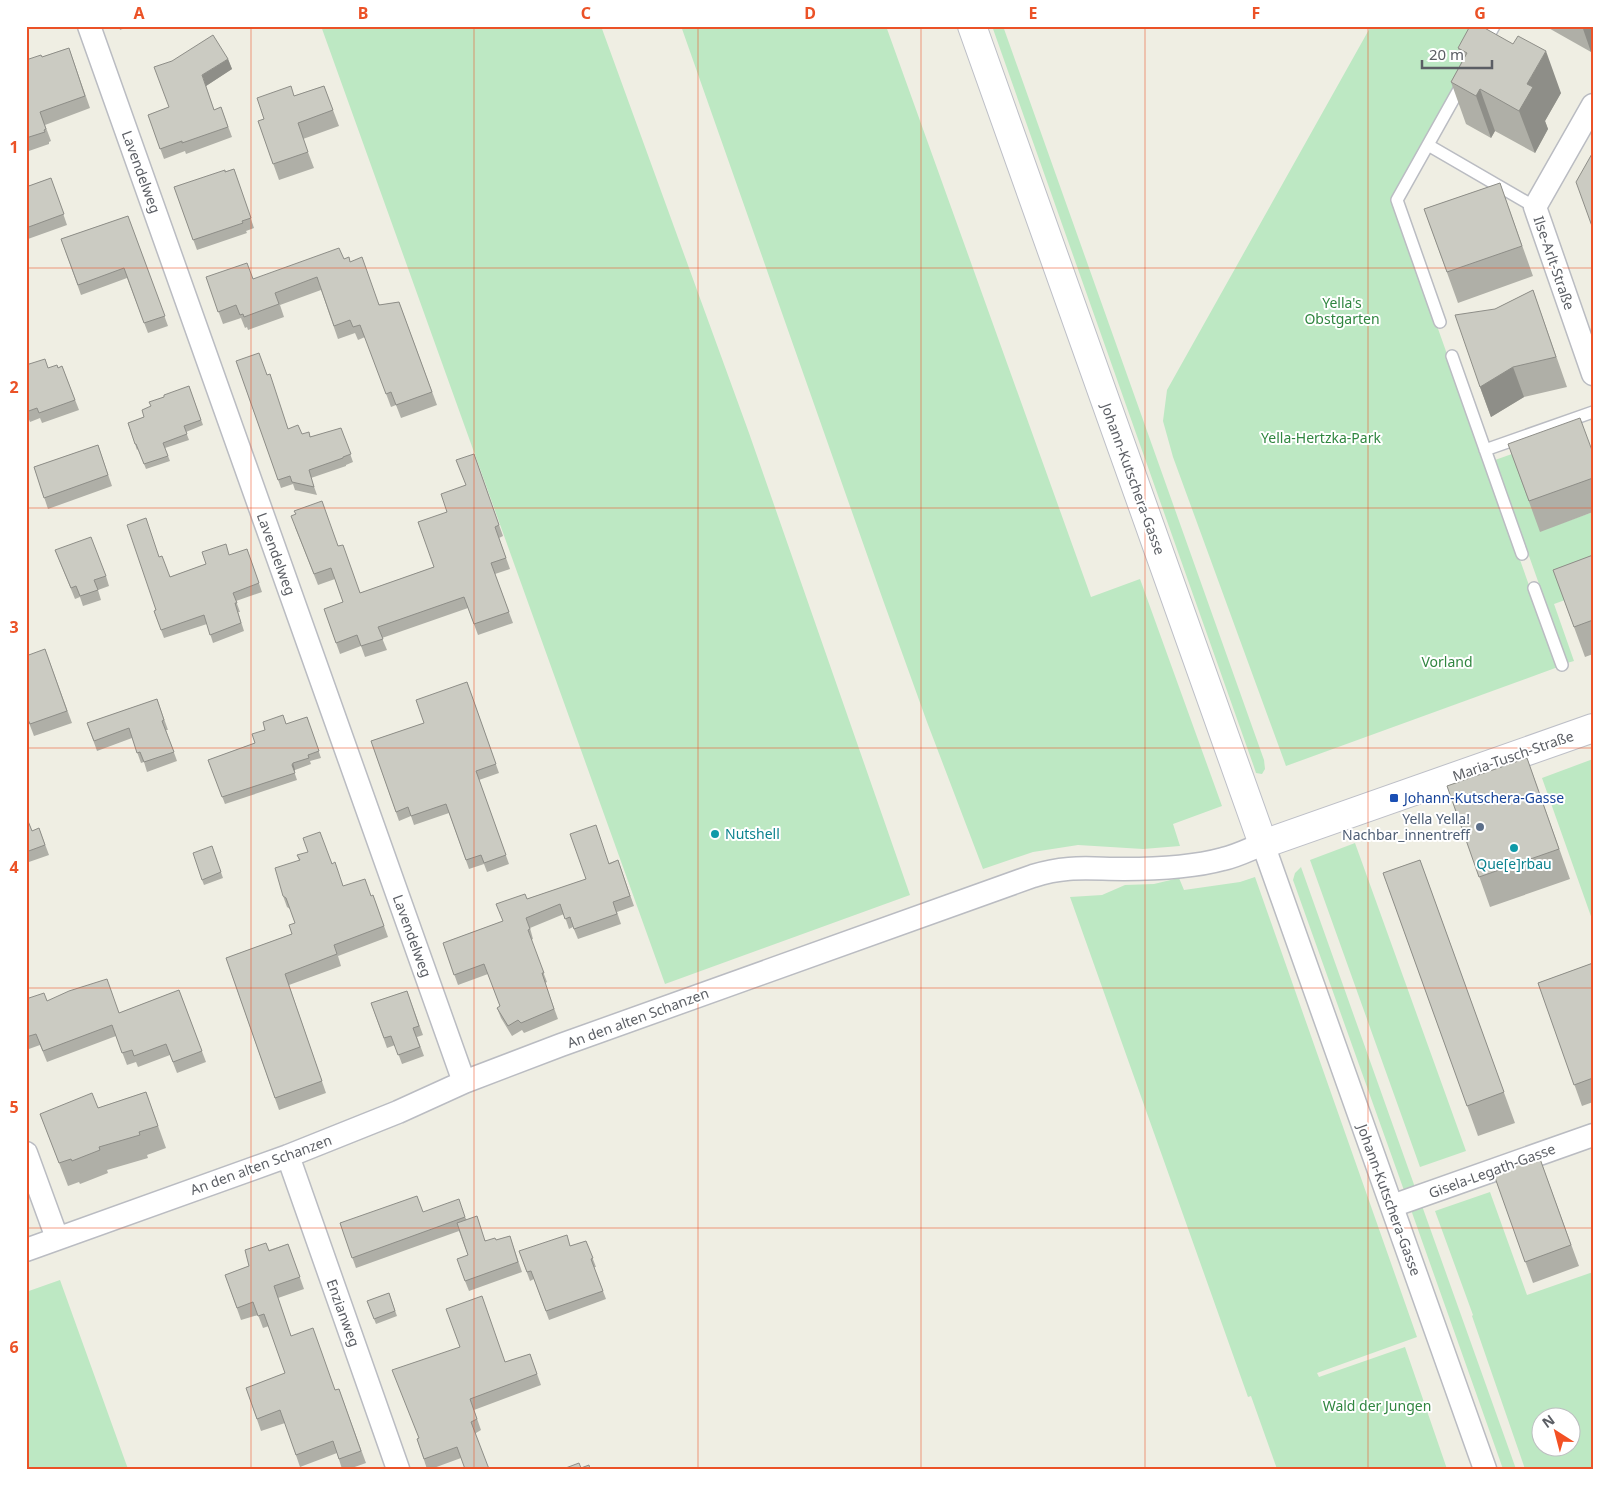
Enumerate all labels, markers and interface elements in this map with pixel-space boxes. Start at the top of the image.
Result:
text: A [133,2,145,24]
text: B [358,2,368,24]
text: C [581,2,591,24]
text: D [804,2,816,24]
text: E [1029,2,1038,24]
text: F [1252,2,1260,24]
text: G [1474,2,1486,24]
scale bar [1422,38,1492,70]
text: 20 m [1429,44,1464,64]
street label: Lavendelweg [118,128,165,216]
text: 1 [9,136,19,158]
street label: Ilse-Arlt-Straße [1530,213,1579,312]
park label: Yella's Obstgarten [1304,293,1380,328]
text: 2 [9,376,19,398]
street label: Johann-Kutschera-Gasse [1096,398,1170,557]
park label: Yella-Hertzka-Park [1261,428,1381,447]
street label: Lavendelweg [253,510,300,598]
text: 3 [9,616,19,638]
park label: Vorland [1421,652,1473,671]
street label: Maria-Tusch-Straße [1450,726,1576,785]
place label: Johann-Kutschera-Gasse [1402,788,1564,807]
marker: Johann-Kutschera-Gasse [1388,792,1400,804]
place label: Yella Yella! Nachbar_innentreff [1342,809,1471,844]
marker: Yella Yella! Nachbar_innentreff [1474,821,1486,833]
place label: Nutshell [725,824,780,843]
marker: Nutshell [709,828,721,840]
marker: Que[e]rbau [1508,842,1520,854]
place label: Que[e]rbau [1476,854,1552,873]
text: 4 [9,856,19,878]
street label: Lavendelweg [389,892,436,980]
street label: An den alten Schanzen [564,983,711,1052]
text: 5 [9,1096,19,1118]
street label: Johann-Kutschera-Gasse [1352,1119,1426,1278]
street label: An den alten Schanzen [187,1130,334,1199]
street label: Gisela-Legath-Gasse [1426,1139,1558,1202]
street label: Enzianweg [322,1276,364,1349]
text: 6 [9,1336,19,1358]
park label: Wald der Jungen [1323,1396,1431,1415]
north arrow [1532,1408,1582,1458]
text: N [1538,1410,1558,1432]

